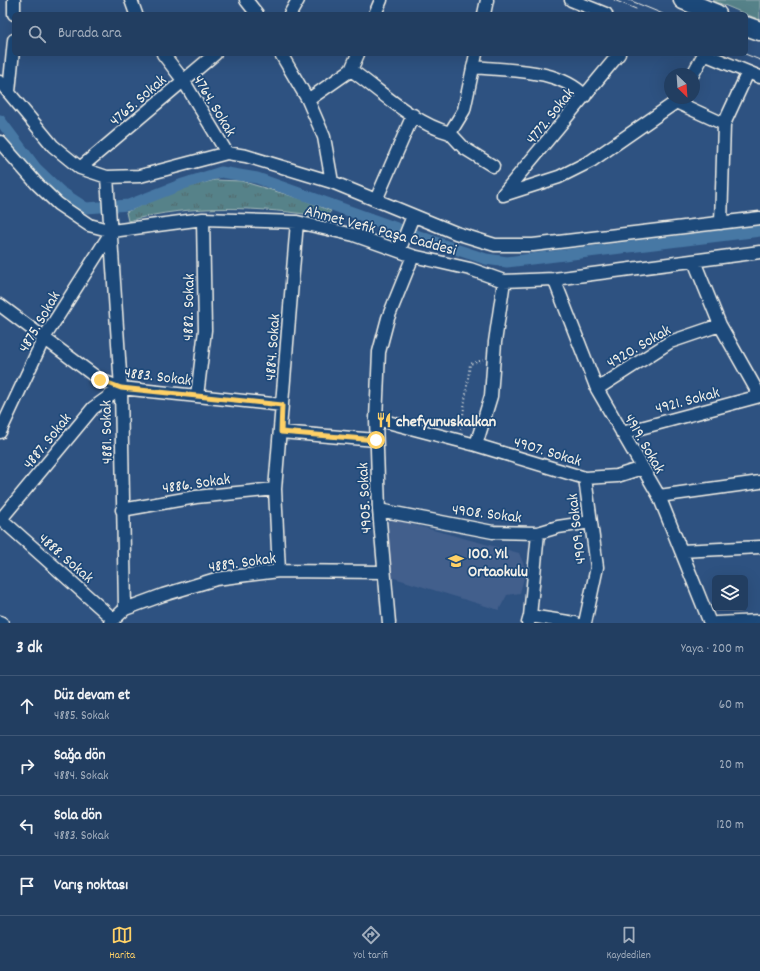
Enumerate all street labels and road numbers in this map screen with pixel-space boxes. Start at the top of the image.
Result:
street label: 4765. Sokak [105,70,172,132]
street label: 4764. Sokak [186,71,241,142]
street label: 4772. Sokak [521,83,581,150]
street label: Ahmet Vefik Paşa Caddesi [302,200,459,263]
street label: 4882. Sokak [177,273,202,341]
street label: 4875. Sokak [13,287,67,357]
street label: 4884. Sokak [260,313,287,382]
street label: 4920. Sokak [603,320,676,375]
street label: 4883. Sokak [123,362,193,393]
street label: 4921. Sokak [653,382,722,421]
street label: 4881. Sokak [95,400,120,464]
street label: 4887. Sokak [18,408,78,475]
street label: 4919. Sokak [617,410,670,479]
street label: 4907. Sokak [510,431,584,474]
street label: 4905. Sokak [352,462,379,534]
street label: 4886. Sokak [161,468,232,501]
street label: 4909. Sokak [562,492,593,565]
street label: 4908. Sokak [450,499,523,530]
street label: 4888. Sokak [33,528,98,590]
street label: 4889. Sokak [207,547,278,580]

